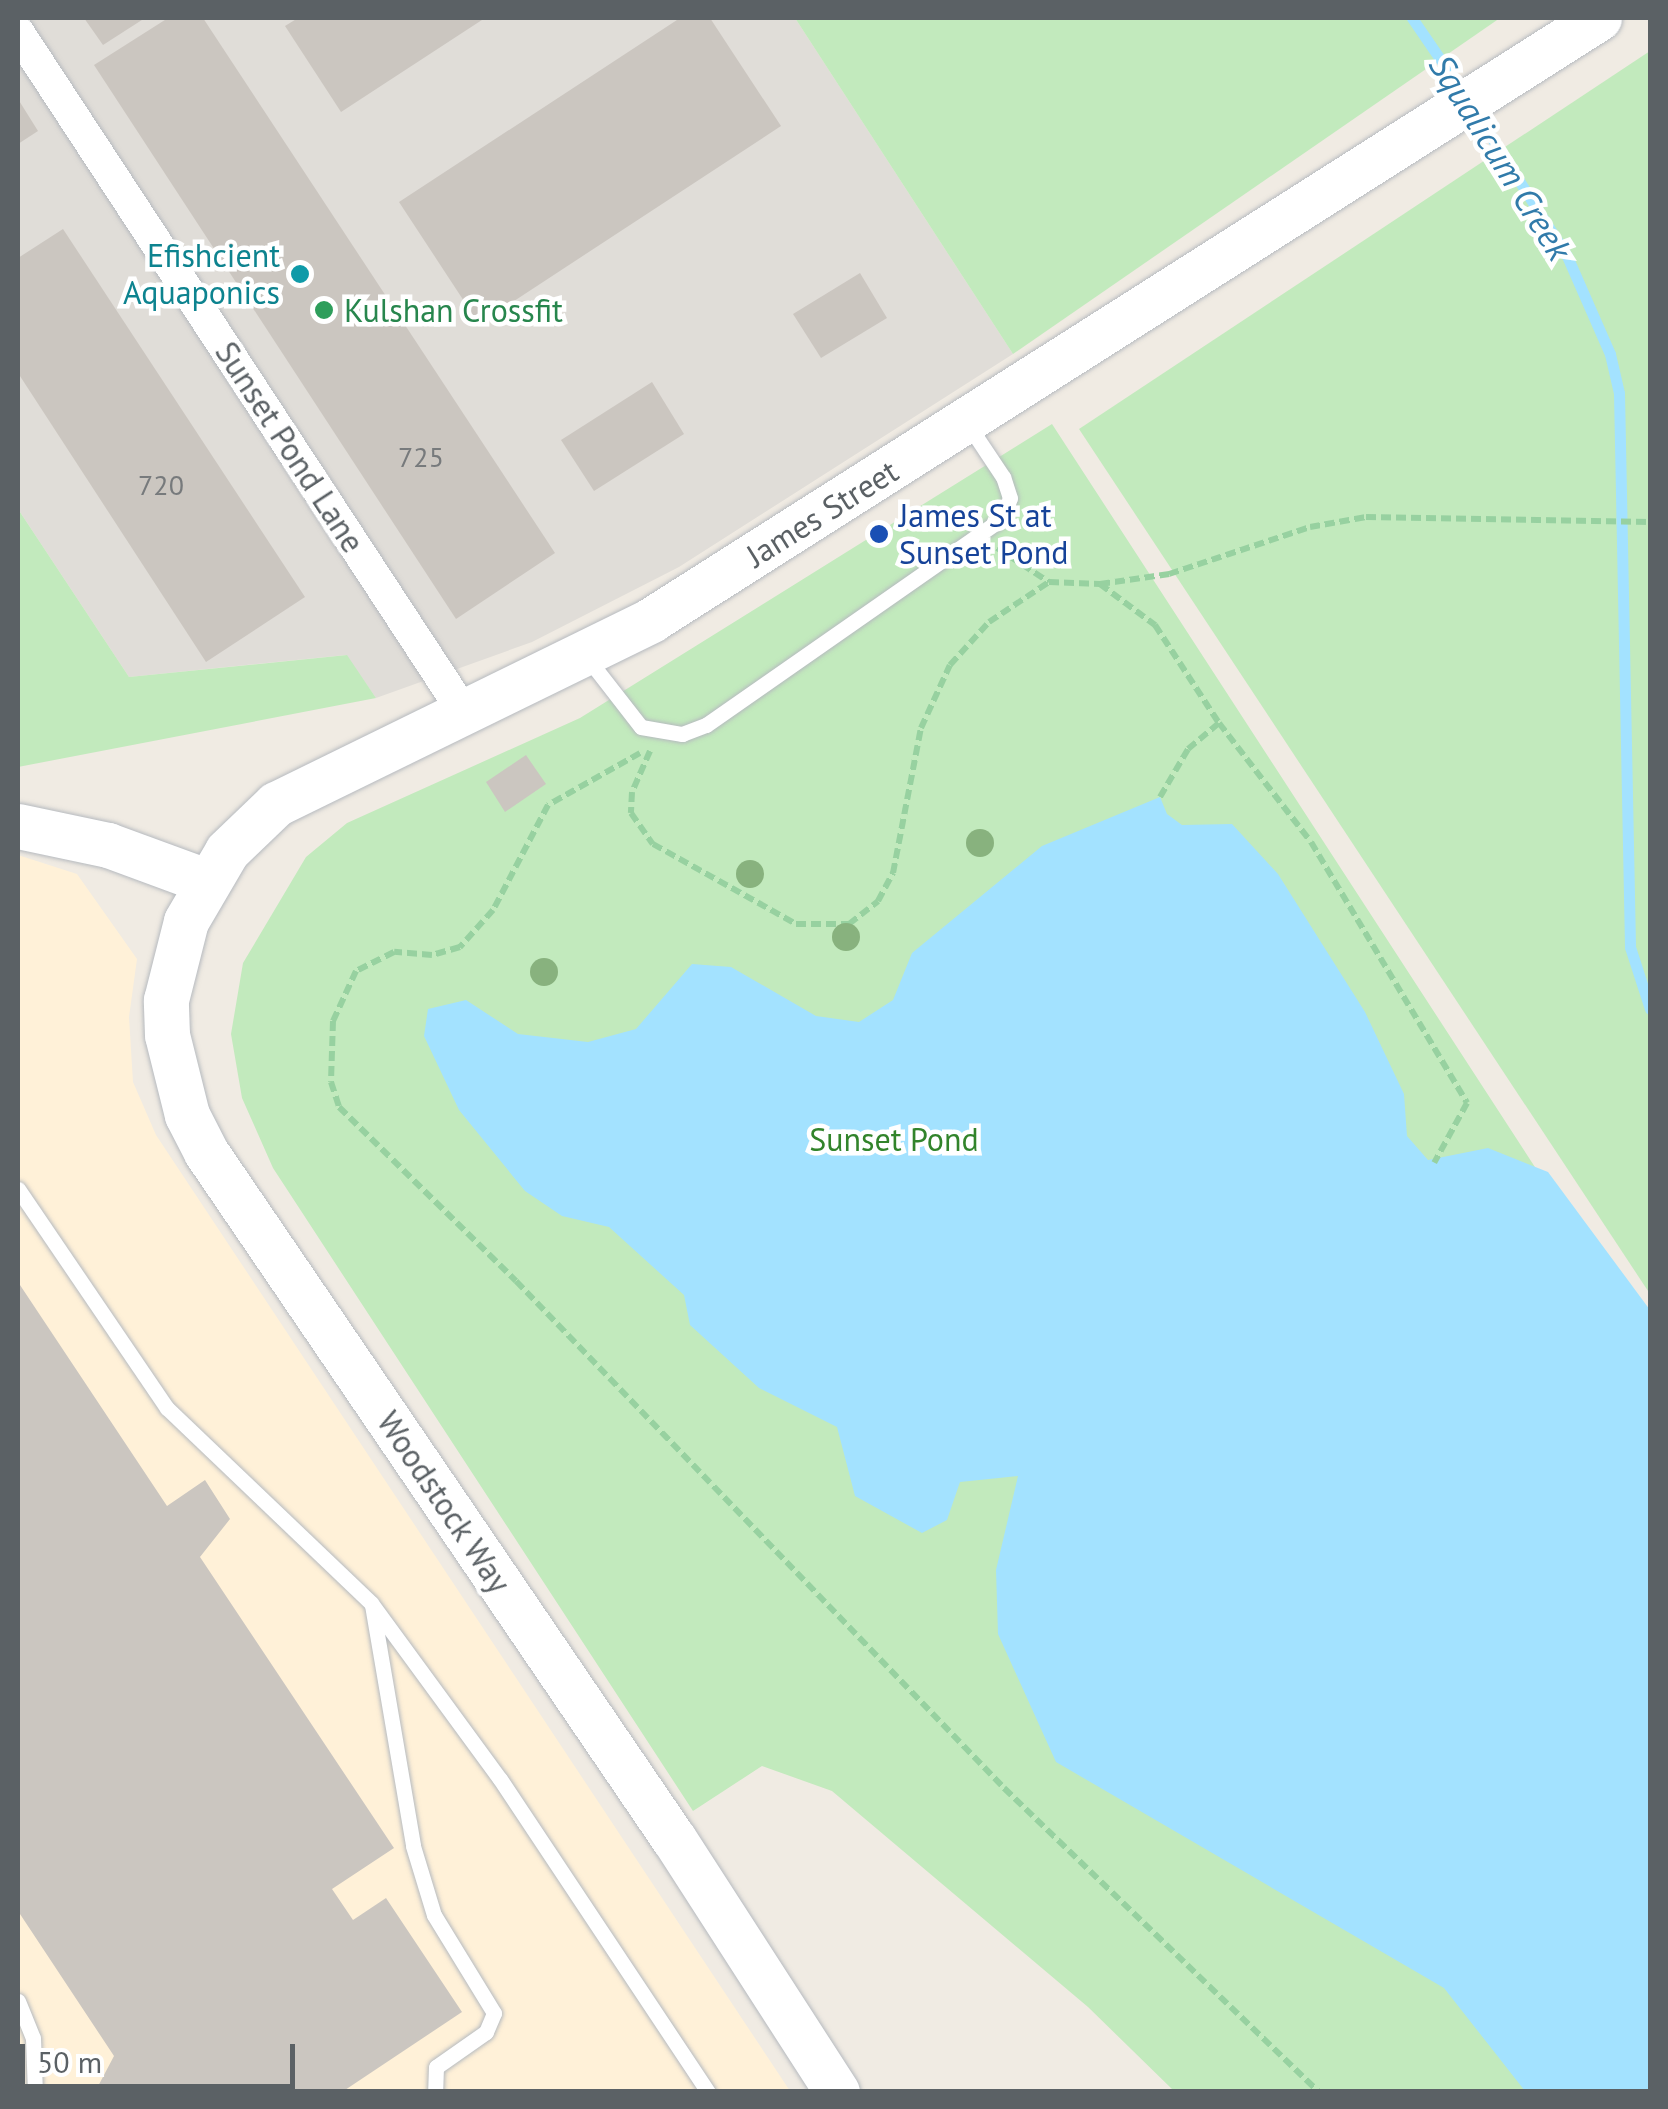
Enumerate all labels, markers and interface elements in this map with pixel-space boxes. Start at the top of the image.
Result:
water label: Squalicum Creek [1421,46,1581,268]
place label: Efishcient Aquaponics [123,237,280,312]
marker: Efishcient Aquaponics [289,263,311,285]
place label: Kulshan Crossfit [344,291,563,329]
marker: Kulshan Crossfit [313,299,335,321]
street label: Sunset Pond Lane [208,334,372,560]
house number: 725 [398,440,444,474]
street label: James Street [739,451,905,575]
house number: 720 [138,468,184,502]
place label: James St at Sunset Pond [899,497,1068,572]
marker: James St at Sunset Pond [868,523,890,545]
park label: Sunset Pond [809,1120,979,1158]
street label: Woodstock Way [369,1403,519,1601]
scale bar [25,2024,300,2086]
text: 50 m [37,2042,102,2081]

